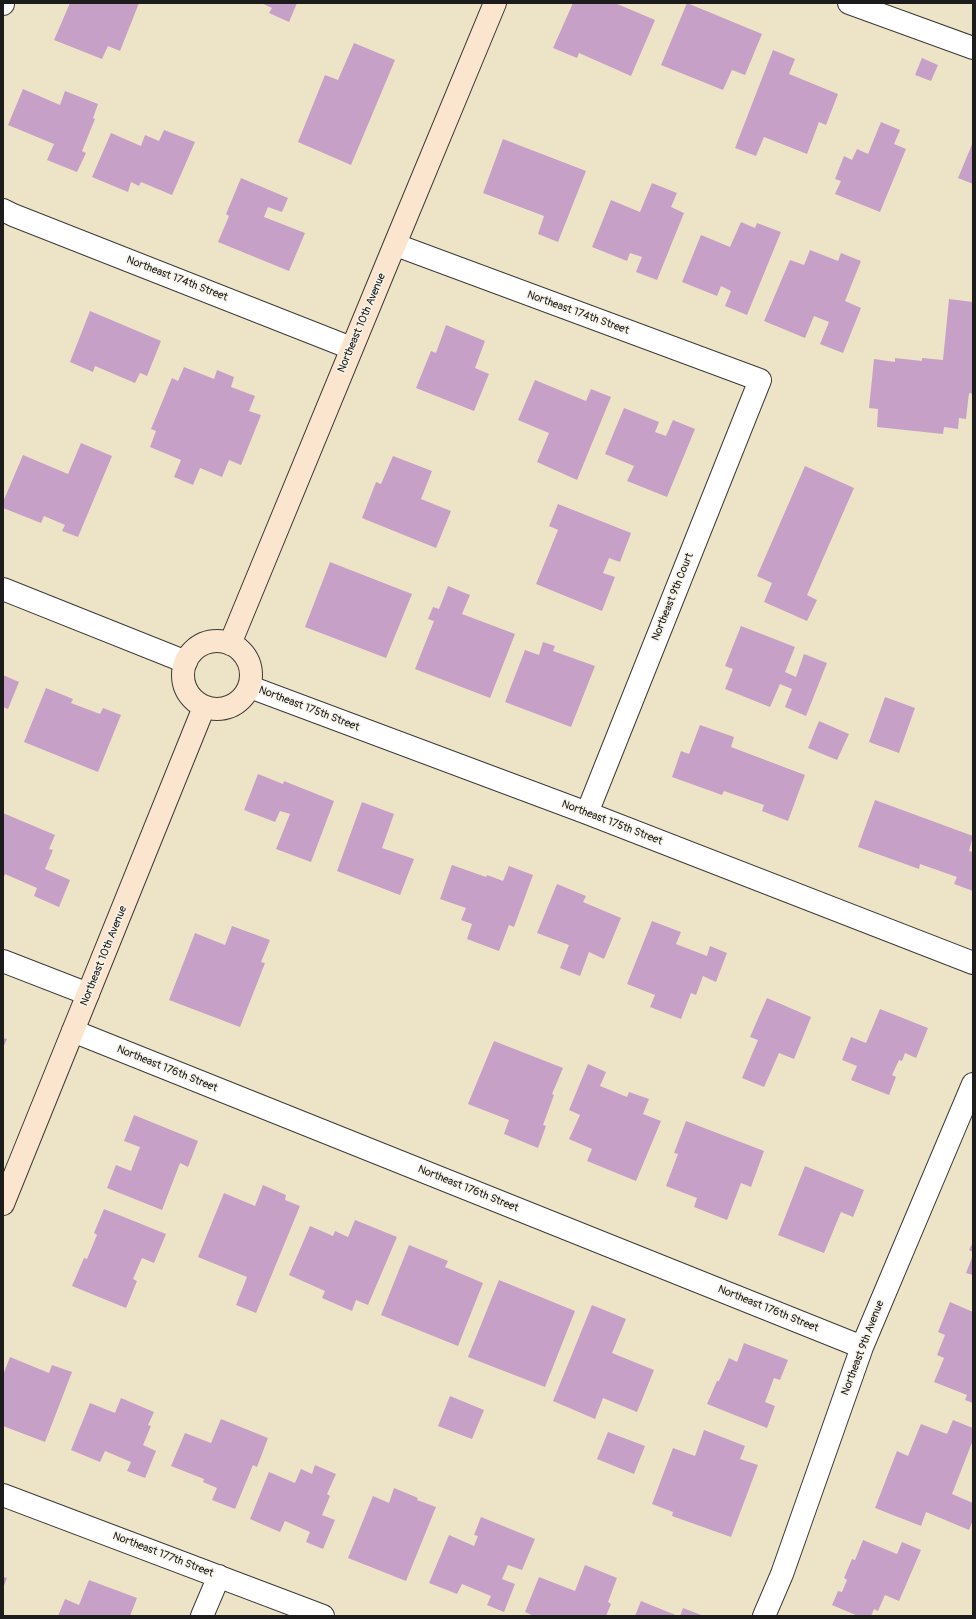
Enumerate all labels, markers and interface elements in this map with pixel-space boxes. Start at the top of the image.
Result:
street label: Northeast 174th Street [124,254,230,304]
street label: Northeast 10th Avenue [335,271,389,375]
street label: Northeast 174th Street [525,288,631,338]
street label: Northeast 9th Court [649,551,697,643]
street label: Northeast 175th Street [257,684,361,734]
street label: Northeast 175th Street [560,798,664,848]
street label: Northeast 10th Avenue [78,904,130,1008]
street label: Northeast 176th Street [115,1043,219,1095]
street label: Northeast 176th Street [416,1163,520,1215]
street label: Northeast 176th Street [716,1283,820,1335]
street label: Northeast 9th Avenue [839,1299,887,1397]
street label: Northeast 177th Street [111,1530,215,1580]

